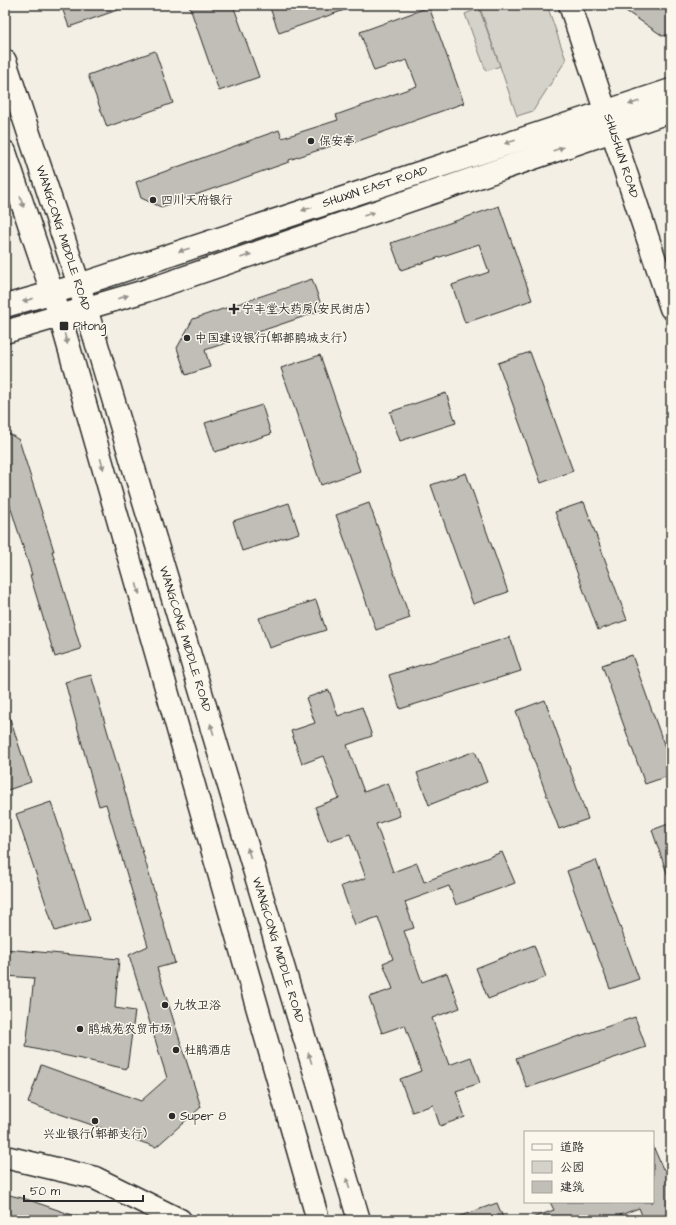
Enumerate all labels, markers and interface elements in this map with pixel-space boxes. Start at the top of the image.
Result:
one-way arrow [628,100,640,106]
street label: SHUSHUN ROAD [599,112,643,201]
place label: 保安亭 [319,133,355,150]
marker: 保安亭 [306,136,316,146]
one-way arrow [504,139,516,145]
one-way arrow [553,145,565,151]
street label: SHUXIN EAST ROAD [320,162,430,212]
street label: WANGCONG MIDDLE ROAD [31,163,95,313]
place label: 四川天府银行 [161,192,233,209]
marker: 四川天府银行 [148,195,158,205]
one-way arrow [19,196,25,208]
one-way arrow [301,207,313,213]
one-way arrow [364,210,376,216]
one-way arrow [177,248,189,254]
one-way arrow [241,253,253,259]
one-way arrow [117,294,129,300]
one-way arrow [22,297,34,303]
place label: 宁丰堂大药房(安民街店) [242,301,370,318]
marker: 宁丰堂大药房(安民街店) [229,304,239,314]
place label: Pitong [73,318,106,336]
marker: Pitong [58,320,70,332]
place label: 中国建设银行(郫都鹃城支行) [195,330,347,347]
one-way arrow [63,333,69,345]
marker: 中国建设银行(郫都鹃城支行) [182,333,192,343]
one-way arrow [99,458,105,470]
street label: WANGCONG MIDDLE ROAD [155,564,215,714]
one-way arrow [135,582,141,595]
one-way arrow [209,722,215,734]
one-way arrow [246,847,252,859]
street label: WANGCONG MIDDLE ROAD [248,875,308,1025]
place label: 九牧卫浴 [173,997,221,1014]
marker: 九牧卫浴 [160,1000,170,1010]
place label: 鹃城苑农贸市场 [88,1021,172,1038]
marker: 鹃城苑农贸市场 [75,1024,85,1034]
place label: 杜鹃酒店 [184,1042,232,1059]
marker: 杜鹃酒店 [171,1045,181,1055]
one-way arrow [307,1052,313,1064]
place label: Super 8 [180,1108,226,1125]
marker: Super 8 [167,1111,177,1121]
marker: 兴业银行(郫都支行) [90,1116,100,1126]
place label: 兴业银行(郫都支行) [43,1126,147,1143]
legend [524,1131,654,1203]
text: 道路 [560,1139,584,1156]
text: 公园 [560,1159,584,1176]
one-way arrow [345,1176,351,1188]
scale bar [24,1177,143,1203]
text: 建筑 [560,1179,584,1196]
text: 50 m [30,1183,61,1200]

